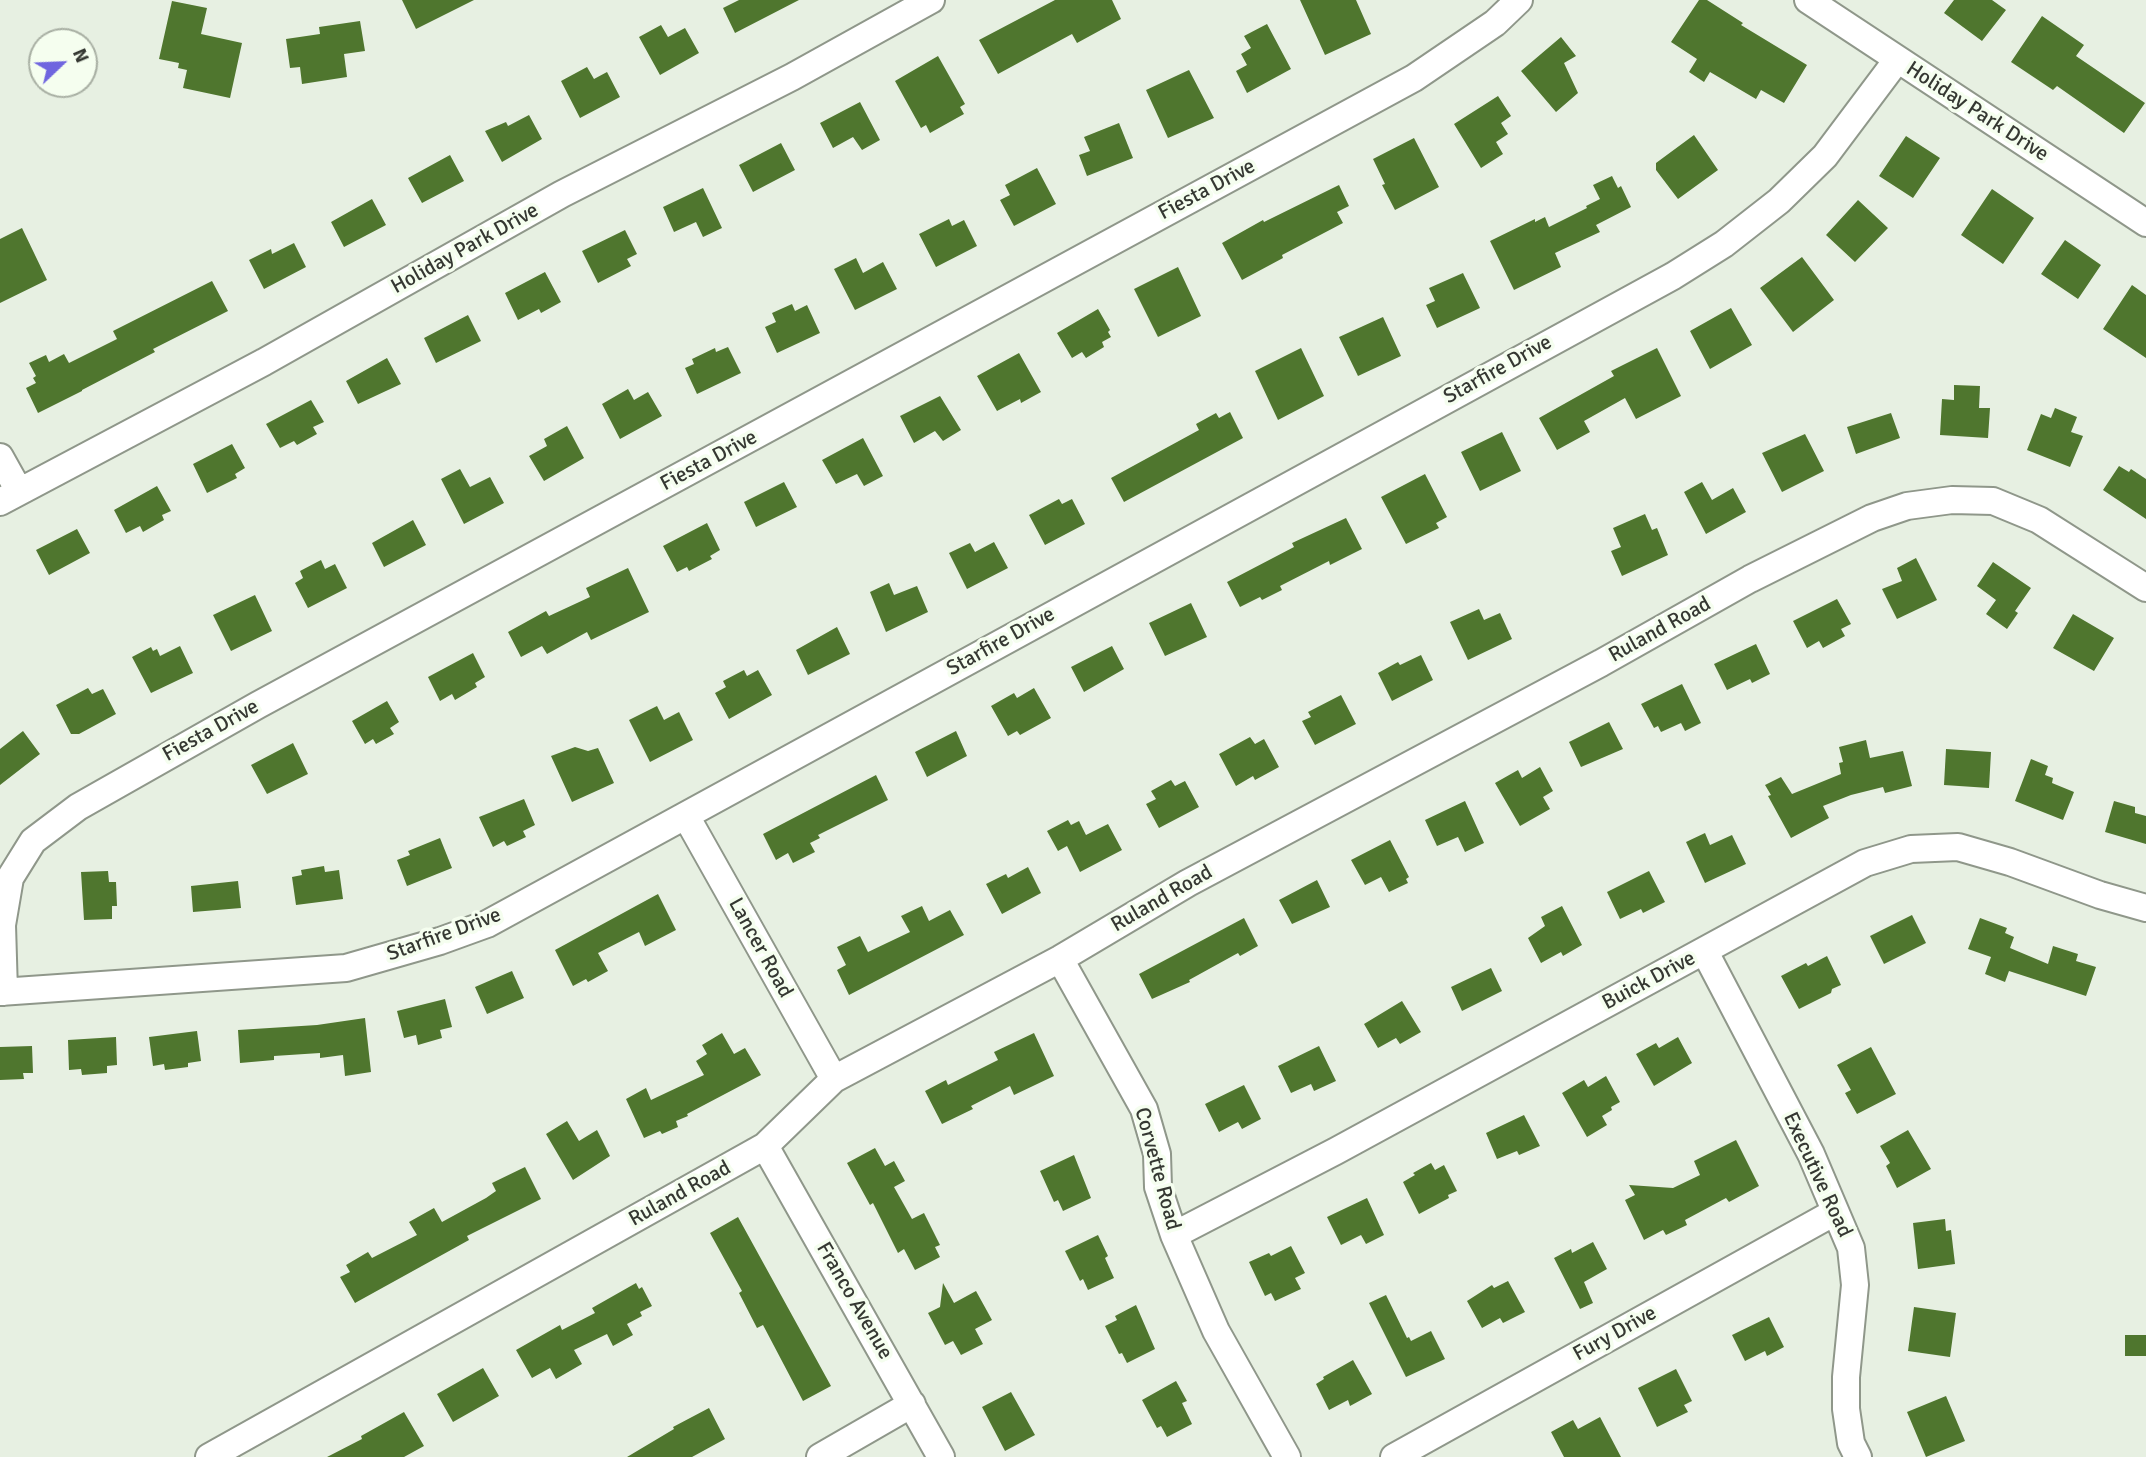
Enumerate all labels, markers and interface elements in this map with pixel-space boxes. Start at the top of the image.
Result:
north arrow [28,28,98,98]
text: N [67,45,94,66]
street label: Holiday Park Drive [1901,57,2053,167]
street label: Fiesta Drive [1154,154,1260,226]
street label: Holiday Park Drive [387,198,543,300]
street label: Starfire Drive [1440,330,1556,410]
street label: Fiesta Drive [656,425,762,497]
street label: Ruland Road [1605,592,1715,668]
street label: Starfire Drive [943,602,1059,682]
street label: Fiesta Drive [159,694,263,768]
street label: Ruland Road [1107,860,1217,938]
street label: Lancer Road [722,894,798,1002]
street label: Starfire Drive [383,903,505,967]
street label: Buick Drive [1598,946,1700,1016]
street label: Corvette Road [1129,1105,1185,1233]
street label: Executive Road [1777,1108,1857,1242]
street label: Ruland Road [625,1156,735,1232]
street label: Franco Avenue [810,1238,898,1364]
street label: Fury Drive [1569,1301,1661,1367]

